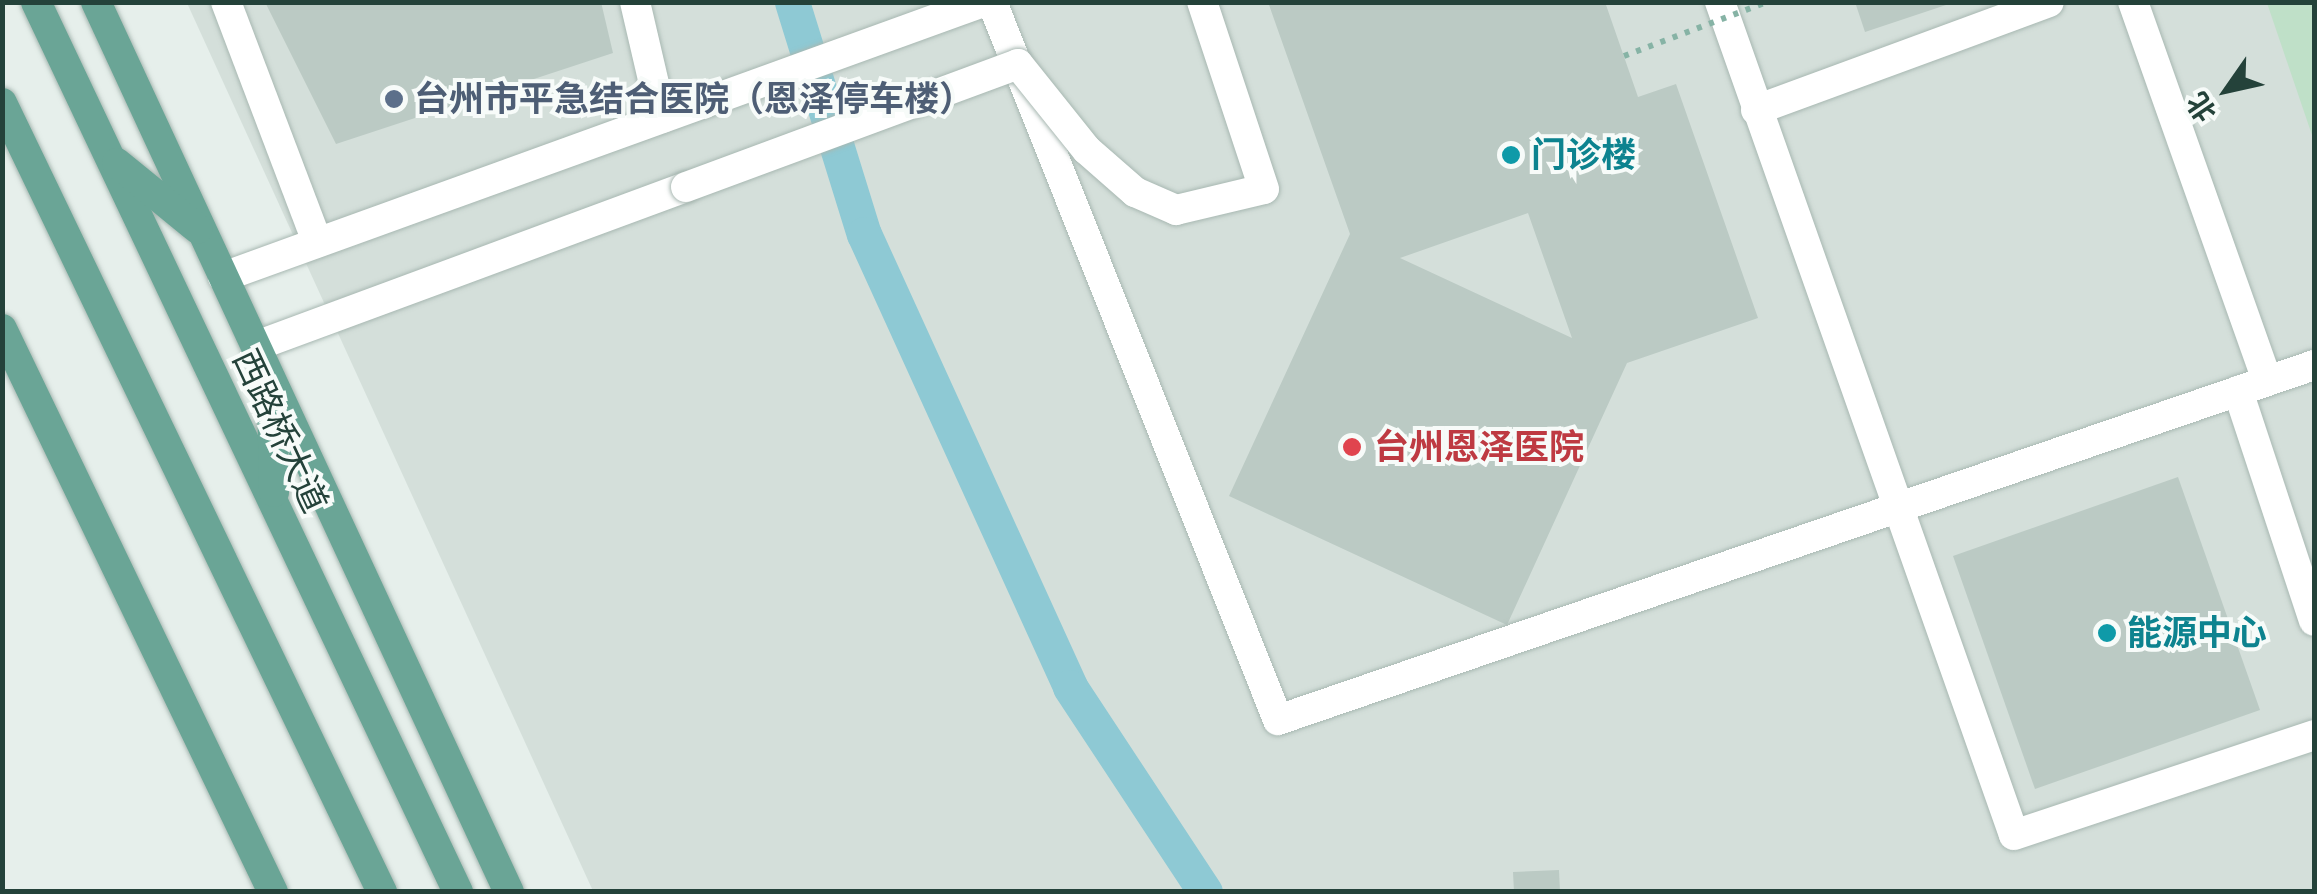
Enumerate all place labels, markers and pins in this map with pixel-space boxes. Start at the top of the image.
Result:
place label: 台州市平急结合医院（恩泽停车楼） [414,78,974,120]
marker: 台州市平急结合医院（恩泽停车楼） [383,88,405,110]
place label: 门诊楼 [1531,134,1636,176]
marker: 门诊楼 [1500,144,1522,166]
place label: 台州恩泽医院 [1374,426,1584,468]
marker: 台州恩泽医院 [1339,434,1365,460]
place label: 能源中心 [2127,612,2267,654]
marker: 能源中心 [2096,622,2118,644]

